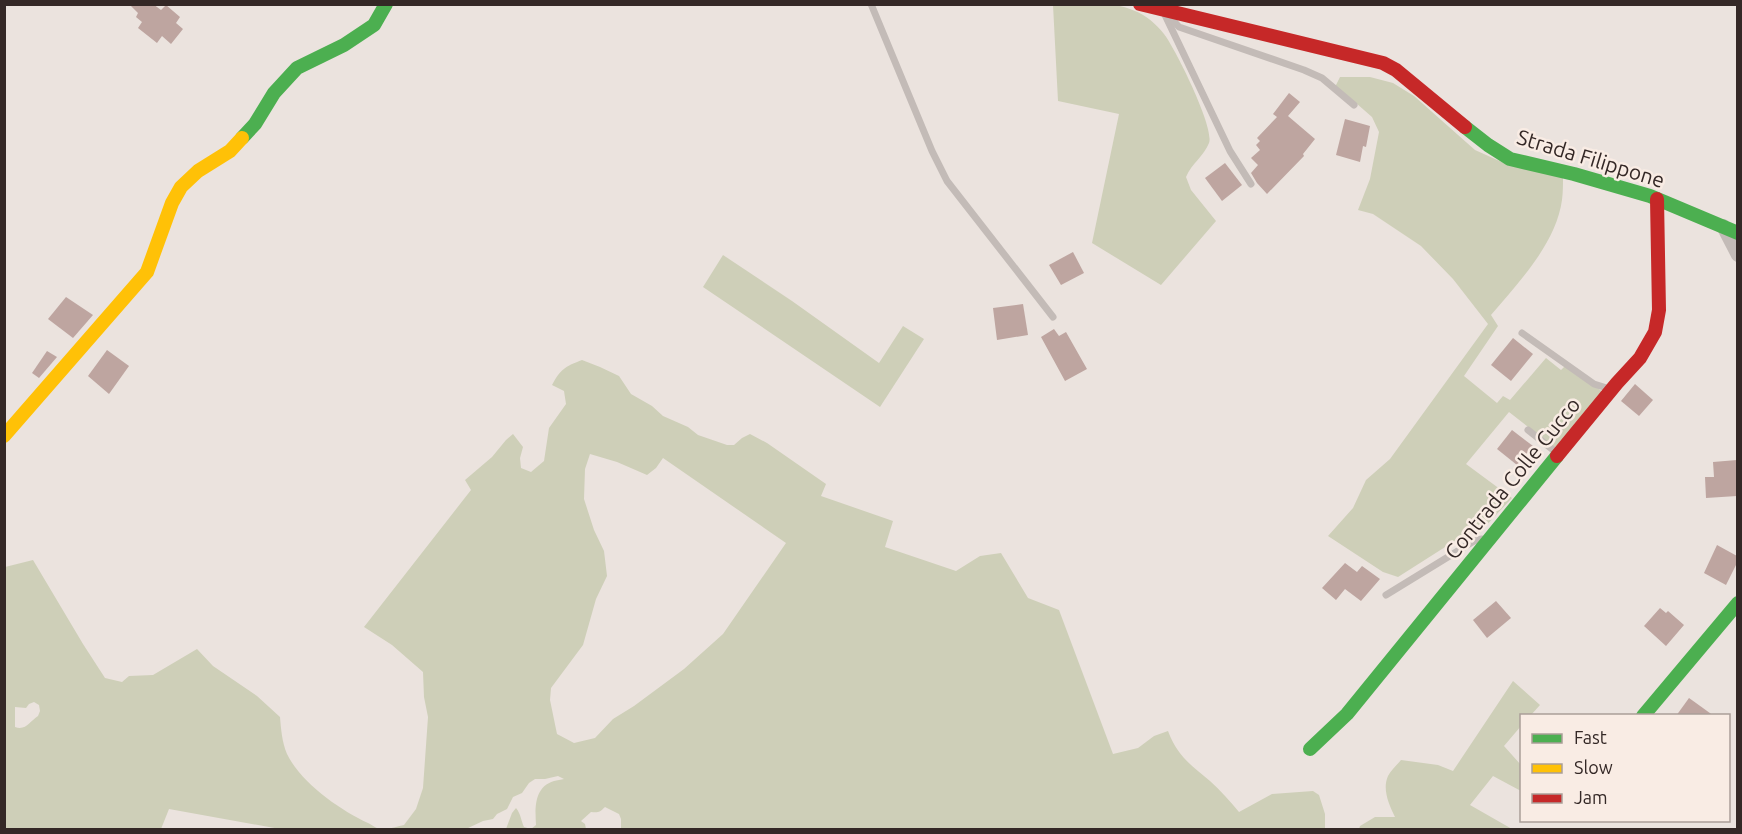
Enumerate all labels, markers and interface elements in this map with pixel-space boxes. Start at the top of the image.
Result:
street label: Strada Filippone [1514,124,1668,192]
street label: Contrada Colle Cucco [1439,392,1585,564]
legend [1520,714,1730,822]
text: Fast [1574,727,1607,747]
text: Slow [1574,757,1613,777]
text: Jam [1574,787,1608,807]

